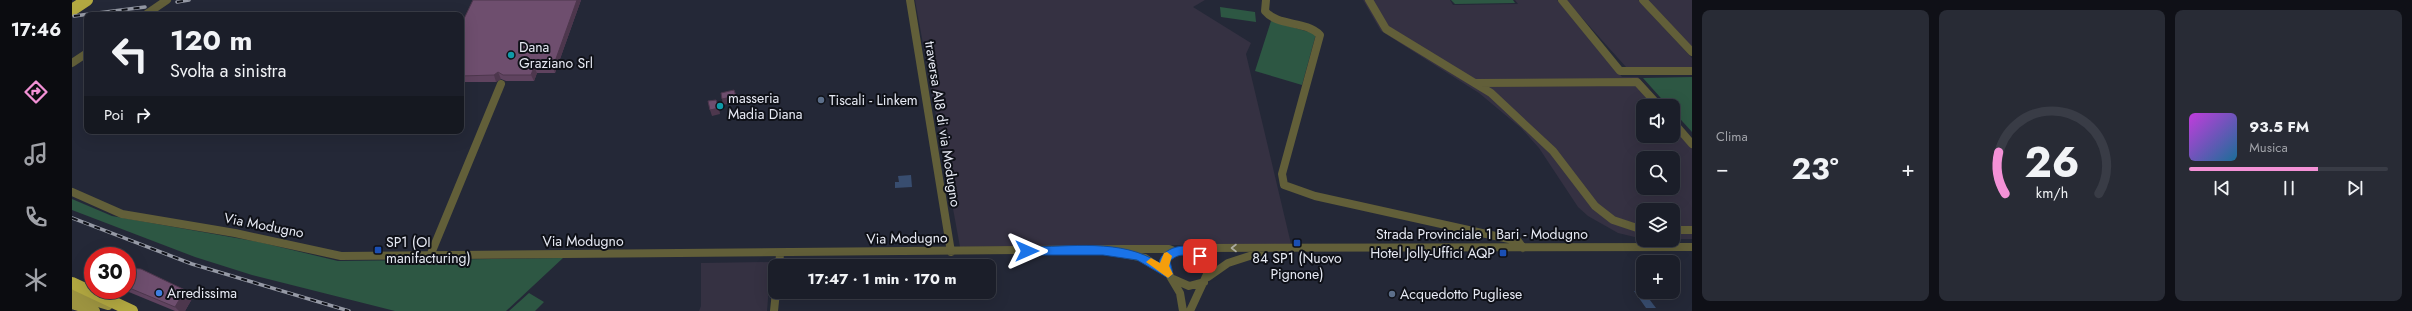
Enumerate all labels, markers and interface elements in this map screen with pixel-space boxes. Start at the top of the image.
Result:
text: 17:46 [11,17,61,43]
text: 120 m [170,20,253,61]
icon: left [104,28,156,80]
place label: Dana Graziano Srl [519,37,593,73]
street label: traversa AI8 di via Modugno [920,40,966,209]
marker: Dana Graziano Srl [506,50,516,60]
text: Svolta a sinistra [170,58,286,84]
icon: directions [22,78,50,106]
place label: masseria Madia Diana [728,88,803,124]
place label: Tiscali - Linkem [829,90,918,110]
marker: Tiscali - Linkem [816,95,826,105]
map controls [1636,99,1680,299]
button: sound [1636,99,1680,143]
marker: masseria Madia Diana [715,101,725,111]
text: Poi [104,104,124,126]
icon: right [132,104,154,126]
text: 93.5 FM [2249,116,2309,138]
text: Clima [1716,127,1748,146]
text: 26 [2024,131,2080,192]
text: Musica [2249,138,2288,157]
icon: music [22,140,50,168]
text: 23° [1791,147,1839,190]
button: search [1636,151,1680,195]
text: − [1716,152,1729,184]
text: + [1901,152,1915,184]
icon: previous [2211,177,2233,199]
icon: pause [2278,177,2300,199]
icon: next [2344,177,2366,199]
text: km/h [2036,182,2068,202]
icon: phone [22,203,50,231]
button: layers [1636,203,1680,247]
street label: Via Modugno [222,207,306,243]
street label: Strada Provinciale 1 Bari - Modugno [1376,224,1588,244]
street label: Via Modugno [866,227,948,249]
position arrow [1006,230,1048,272]
street label: Via Modugno [542,231,624,251]
place label: SP1 (OI manifacturing) [386,232,471,268]
marker: 84 SP1 (Nuovo Pignone) [1292,238,1302,248]
pin [1183,239,1217,273]
place label: Hotel Jolly-Uffici AQP [1370,243,1495,263]
one-way arrow [1231,244,1237,252]
marker: SP1 (OI manifacturing) [373,245,383,255]
icon: arrive [1189,245,1211,267]
speed limit sign: 30 [84,247,136,299]
place label: 84 SP1 (Nuovo Pignone) [1252,248,1342,284]
marker: Hotel Jolly-Uffici AQP [1498,248,1508,258]
button: + [1636,255,1680,299]
icon: climate [22,266,50,294]
text: 17:47 · 1 min · 170 m [807,268,957,290]
place label: Arredissima [167,283,237,303]
place label: Acquedotto Pugliese [1400,284,1522,304]
marker: Arredissima [154,288,164,298]
marker: Acquedotto Pugliese [1387,289,1397,299]

